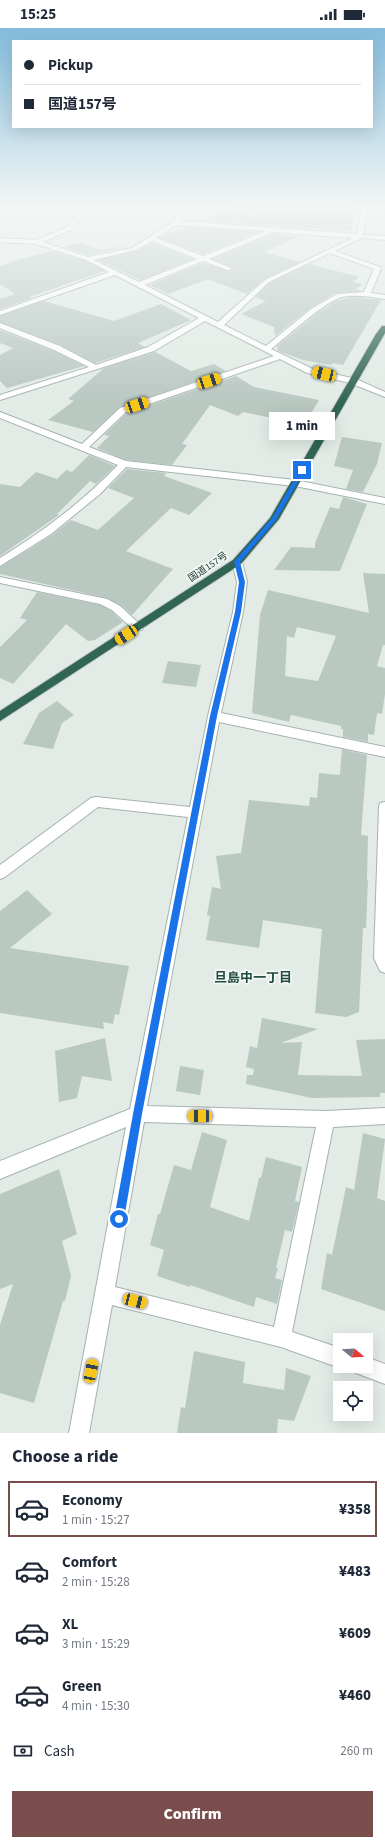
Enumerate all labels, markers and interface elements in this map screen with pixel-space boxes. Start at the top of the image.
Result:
text: 15:25 [20,4,56,25]
text: Pickup [48,55,93,76]
text: 国道157号 [48,94,117,115]
car [311,365,337,383]
car [196,372,222,390]
car [124,396,150,414]
callout: 1 min [269,412,335,440]
text: 1 min [286,417,318,435]
route end [293,461,311,479]
street label: 国道157号 [185,549,231,585]
car [113,623,139,647]
district label: 旦島中一丁目 [214,969,292,987]
car [188,1110,212,1122]
route start [110,1210,128,1228]
car [122,1292,148,1310]
north arrow [333,1333,373,1373]
map controls [333,1333,373,1421]
car [83,1358,99,1384]
button: locate [333,1381,373,1421]
text: Choose a ride [12,1444,118,1469]
text: Economy [62,1490,123,1511]
icon: car [14,1491,50,1527]
text: ¥358 [339,1499,371,1520]
text: 1 min · 15:27 [62,1511,130,1529]
text: Comfort [62,1552,117,1573]
icon: car [14,1553,50,1589]
text: ¥483 [339,1561,371,1582]
text: 2 min · 15:28 [62,1573,130,1591]
text: XL [62,1614,78,1635]
icon: car [14,1615,50,1651]
text: ¥609 [339,1623,371,1644]
text: 3 min · 15:29 [62,1635,130,1653]
text: Green [62,1676,102,1697]
icon: car [14,1677,50,1713]
text: ¥460 [339,1685,371,1706]
text: 4 min · 15:30 [62,1697,130,1715]
icon: cash [12,1740,34,1762]
text: Cash [44,1741,75,1762]
text: 260 m [340,1742,373,1760]
button: Confirm [12,1791,373,1837]

